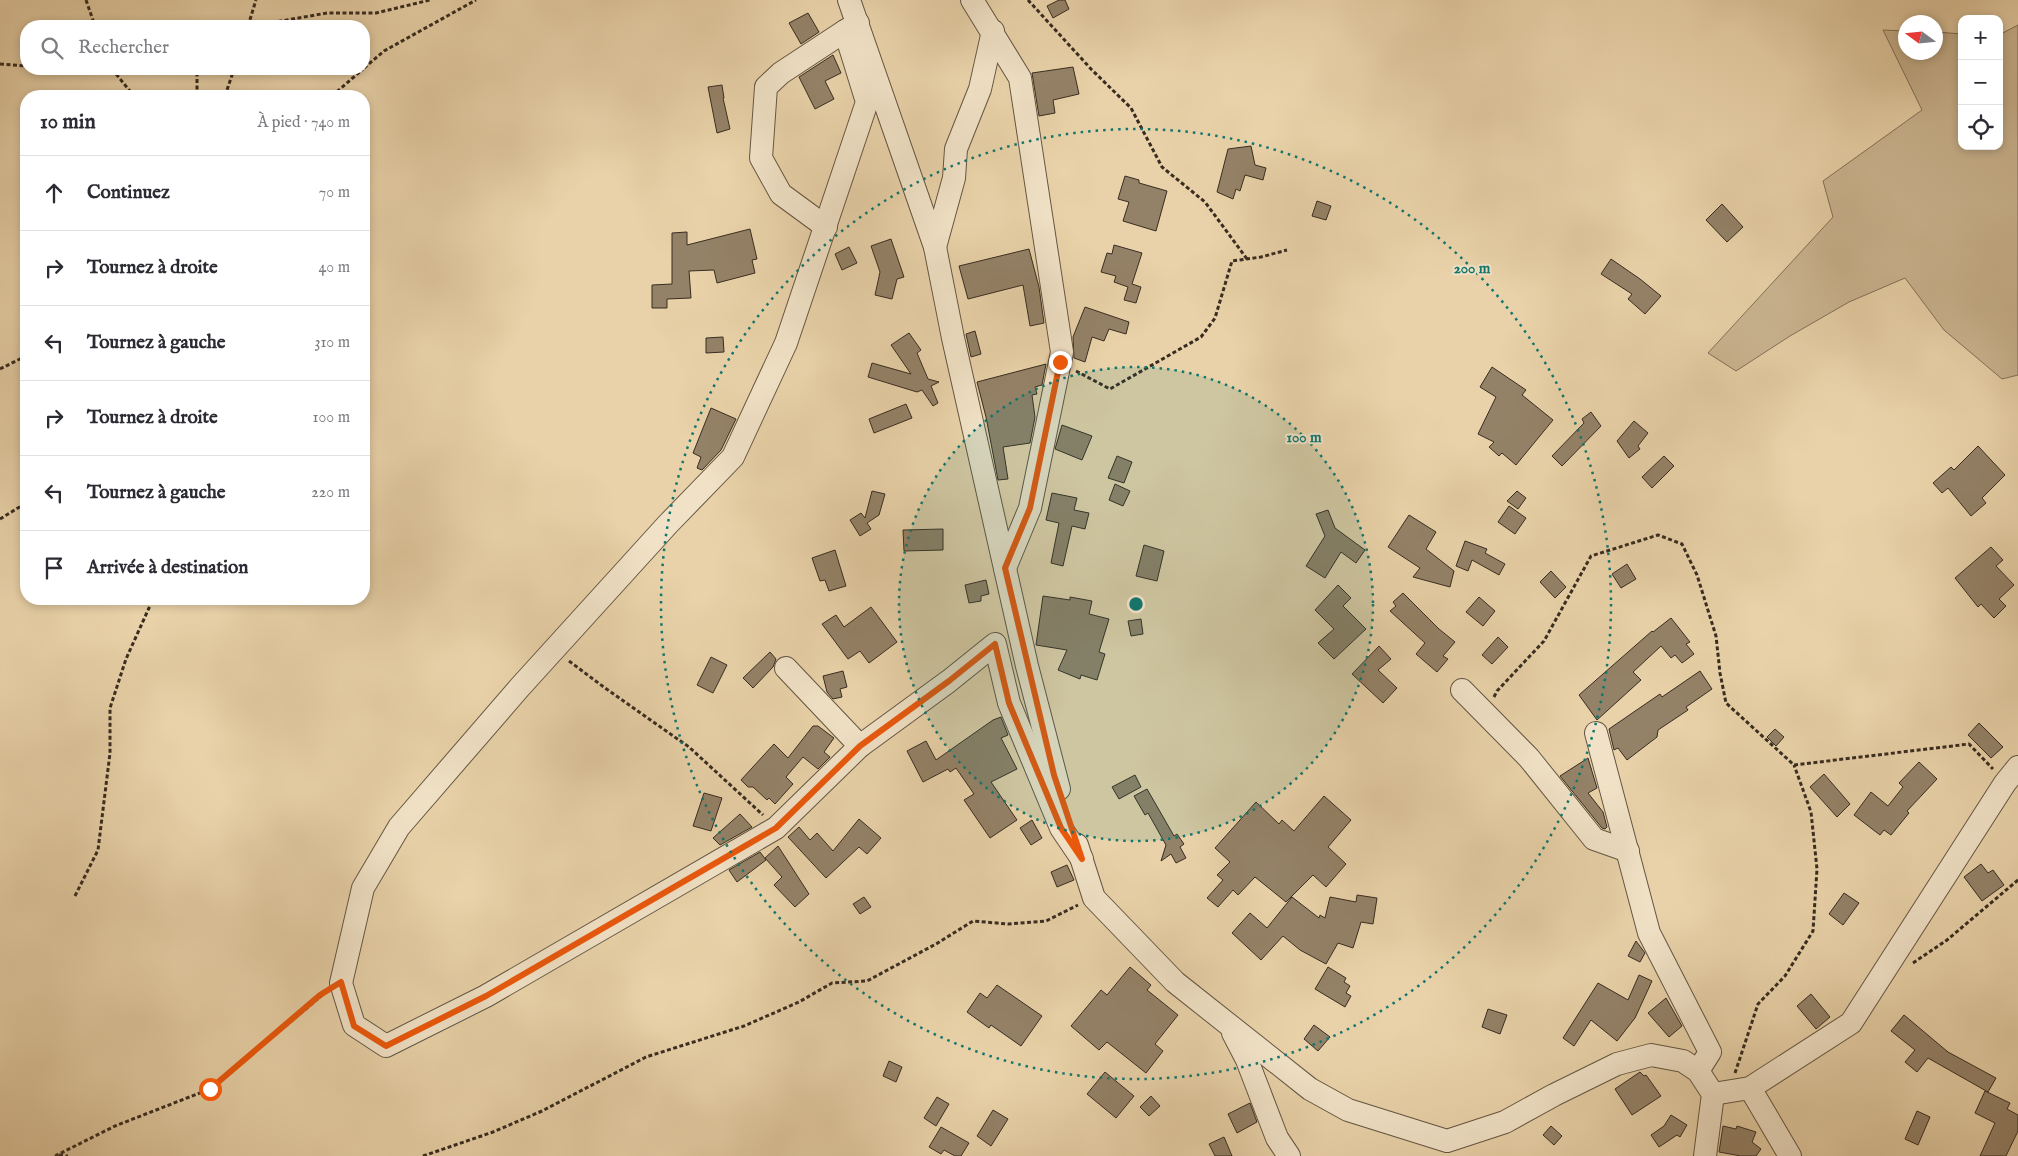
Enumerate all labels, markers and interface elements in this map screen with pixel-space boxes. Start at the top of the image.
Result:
north arrow [1898,15,1943,60]
map controls [1958,15,2003,150]
button: + [1958,15,2003,60]
search box [20,20,370,75]
icon: search [38,34,66,62]
text: Rechercher [78,36,169,60]
button: − [1958,60,2003,105]
button: locate [1958,105,2003,150]
text: 10 min [40,109,96,136]
text: À pied · 740 m [257,113,350,133]
icon: ahead [40,179,68,207]
text: Continuez [87,181,170,205]
text: 70 m [319,183,350,203]
icon: right [40,254,68,282]
text: Tournez à droite [87,256,218,280]
text: 40 m [318,258,350,278]
text: 200 m [1454,259,1491,278]
icon: left [40,329,68,357]
text: Tournez à gauche [87,331,226,355]
text: 310 m [314,333,350,353]
route end [1049,351,1072,374]
icon: right [40,404,68,432]
text: Tournez à droite [87,406,218,430]
text: 100 m [313,408,350,428]
text: 100 m [1286,428,1322,447]
icon: left [40,479,68,507]
text: Tournez à gauche [87,481,226,505]
text: 220 m [311,483,350,503]
icon: arrive [40,554,68,582]
text: Arrivée à destination [87,556,248,580]
centre of rings [1127,595,1145,613]
route start [199,1078,222,1101]

